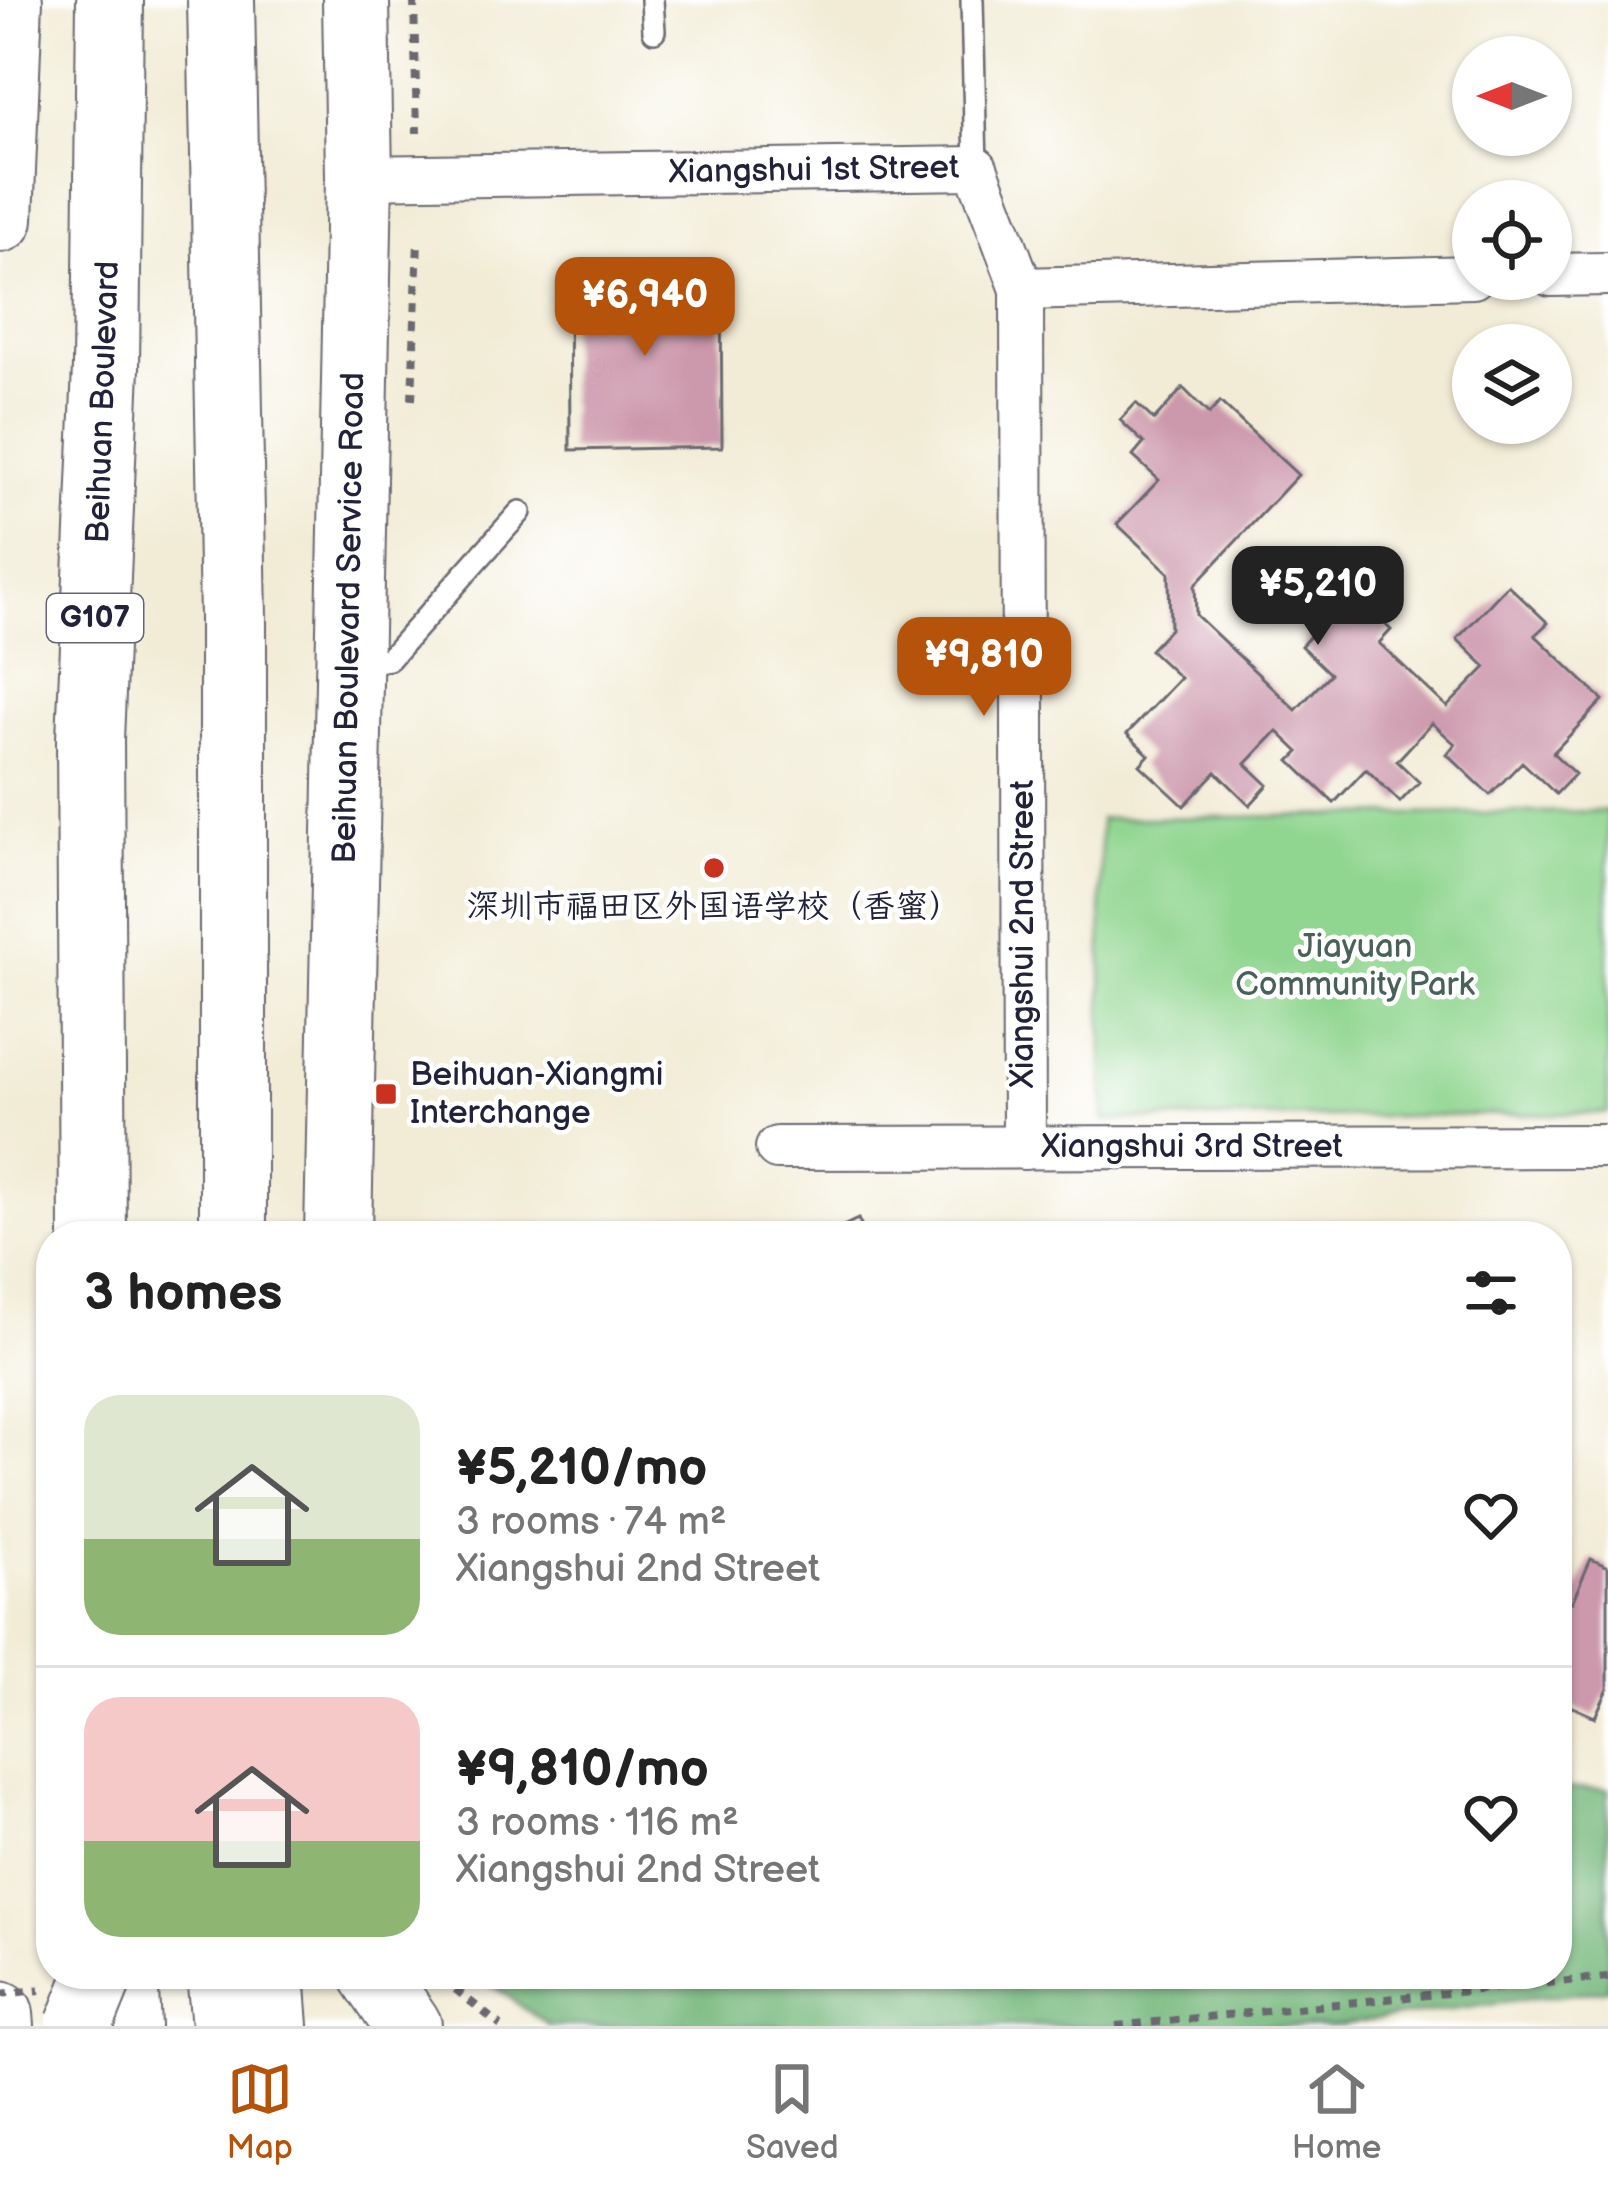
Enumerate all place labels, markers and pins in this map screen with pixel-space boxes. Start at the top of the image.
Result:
pin: ¥6,940 [547,257,743,359]
pin: ¥5,210 [1220,546,1416,648]
pin: ¥9,810 [886,617,1082,719]
marker: 深圳市福田区外国语学校（香蜜） [701,855,727,881]
place label: 深圳市福田区外国语学校（香蜜） [467,887,962,927]
place label: Beihuan-Xiangmi Interchange [410,1055,663,1133]
marker: Beihuan-Xiangmi Interchange [373,1081,399,1107]

